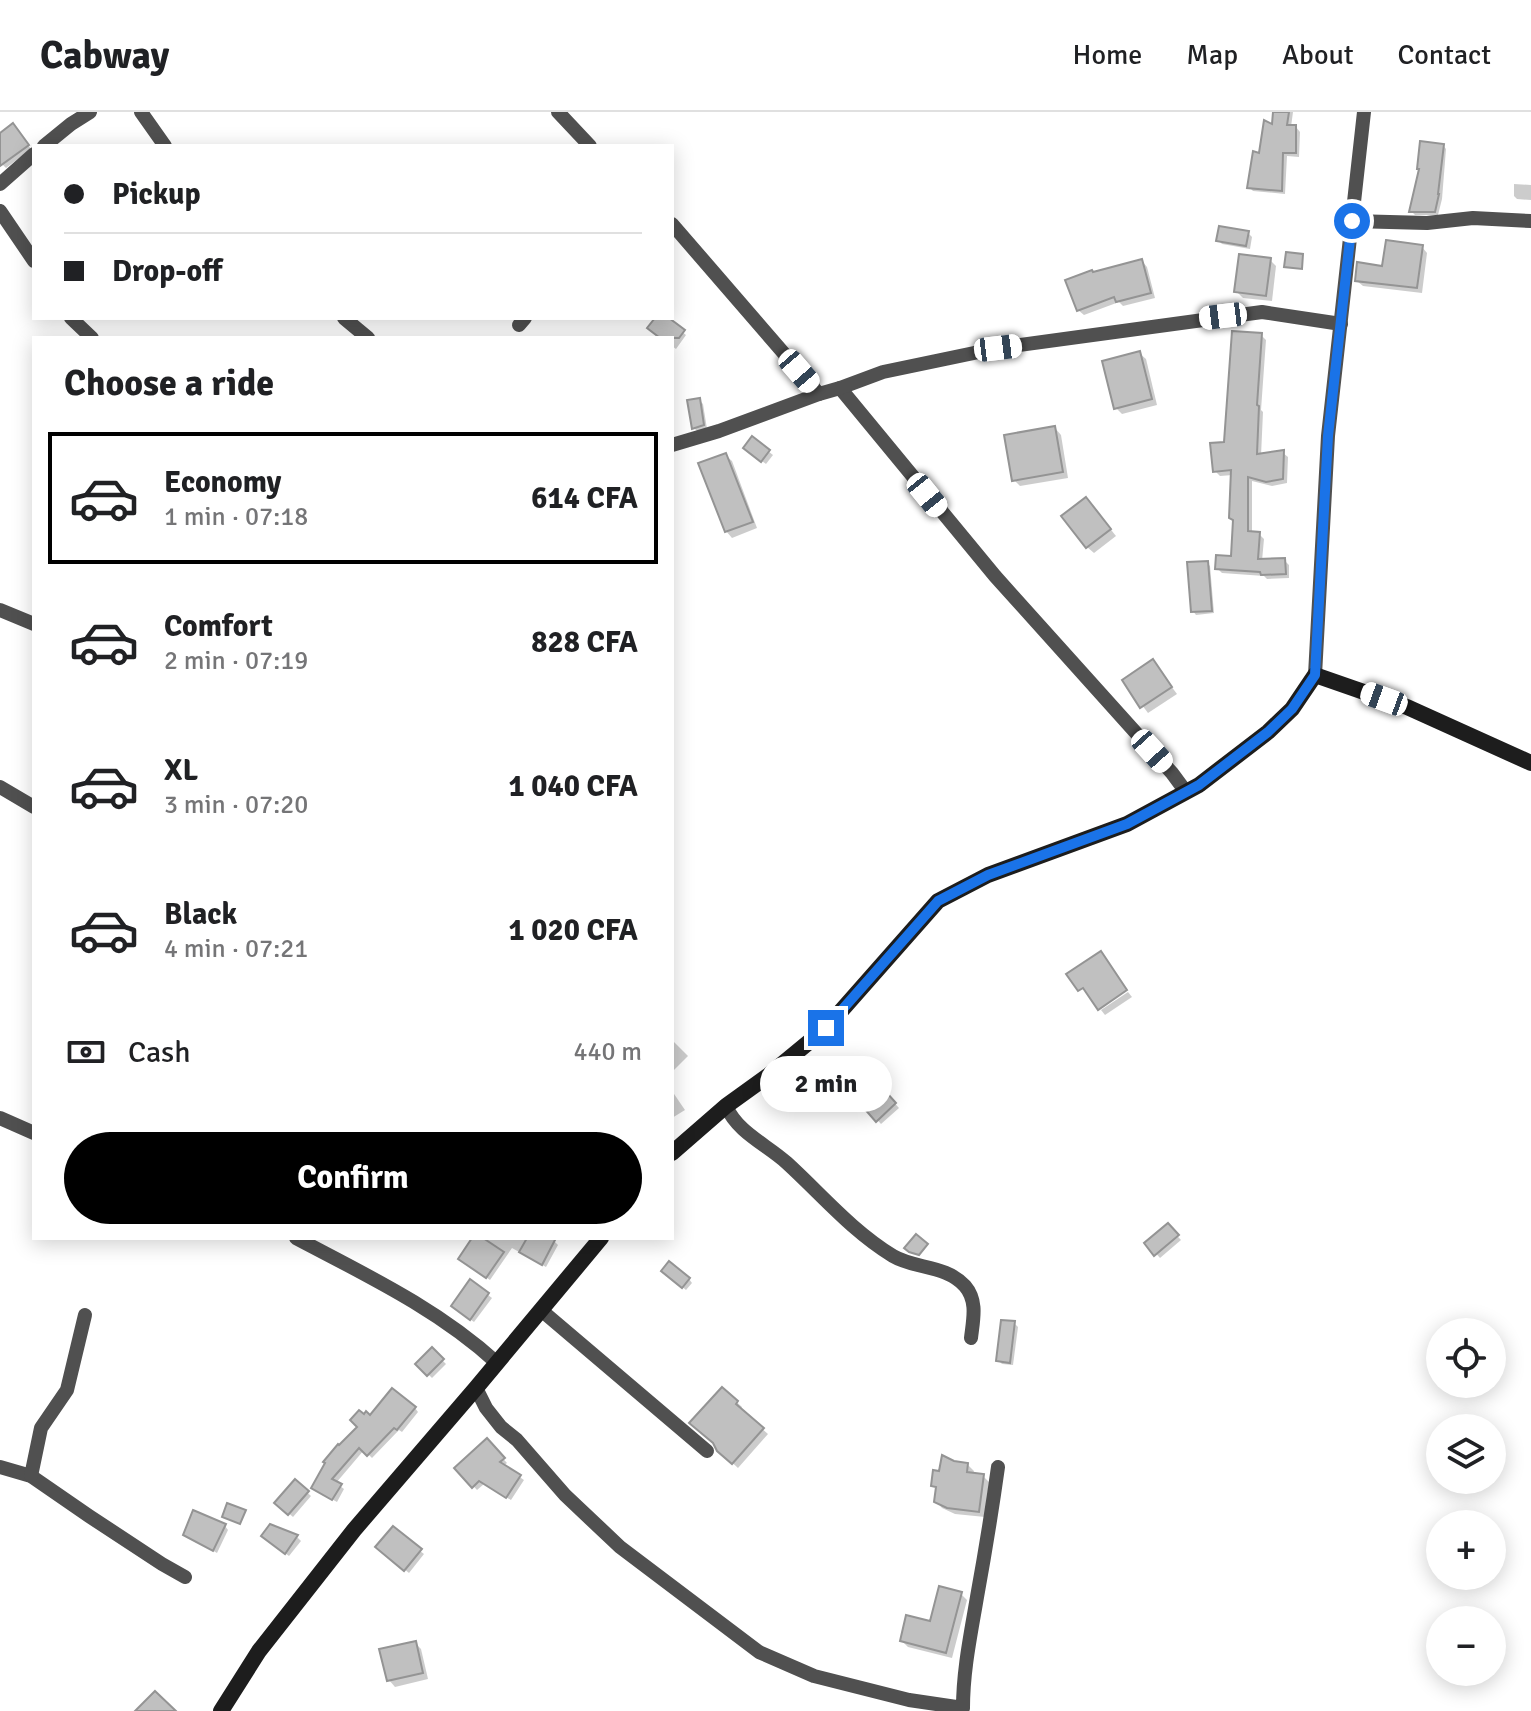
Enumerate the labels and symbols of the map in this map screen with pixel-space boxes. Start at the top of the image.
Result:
route start [1334,203,1370,239]
car [1198,301,1248,331]
car [973,333,1023,363]
car [774,345,824,397]
car [903,469,951,521]
car [1357,680,1411,718]
car [1127,725,1177,777]
route end [808,1010,844,1046]
callout: 2 min [760,1056,892,1112]

